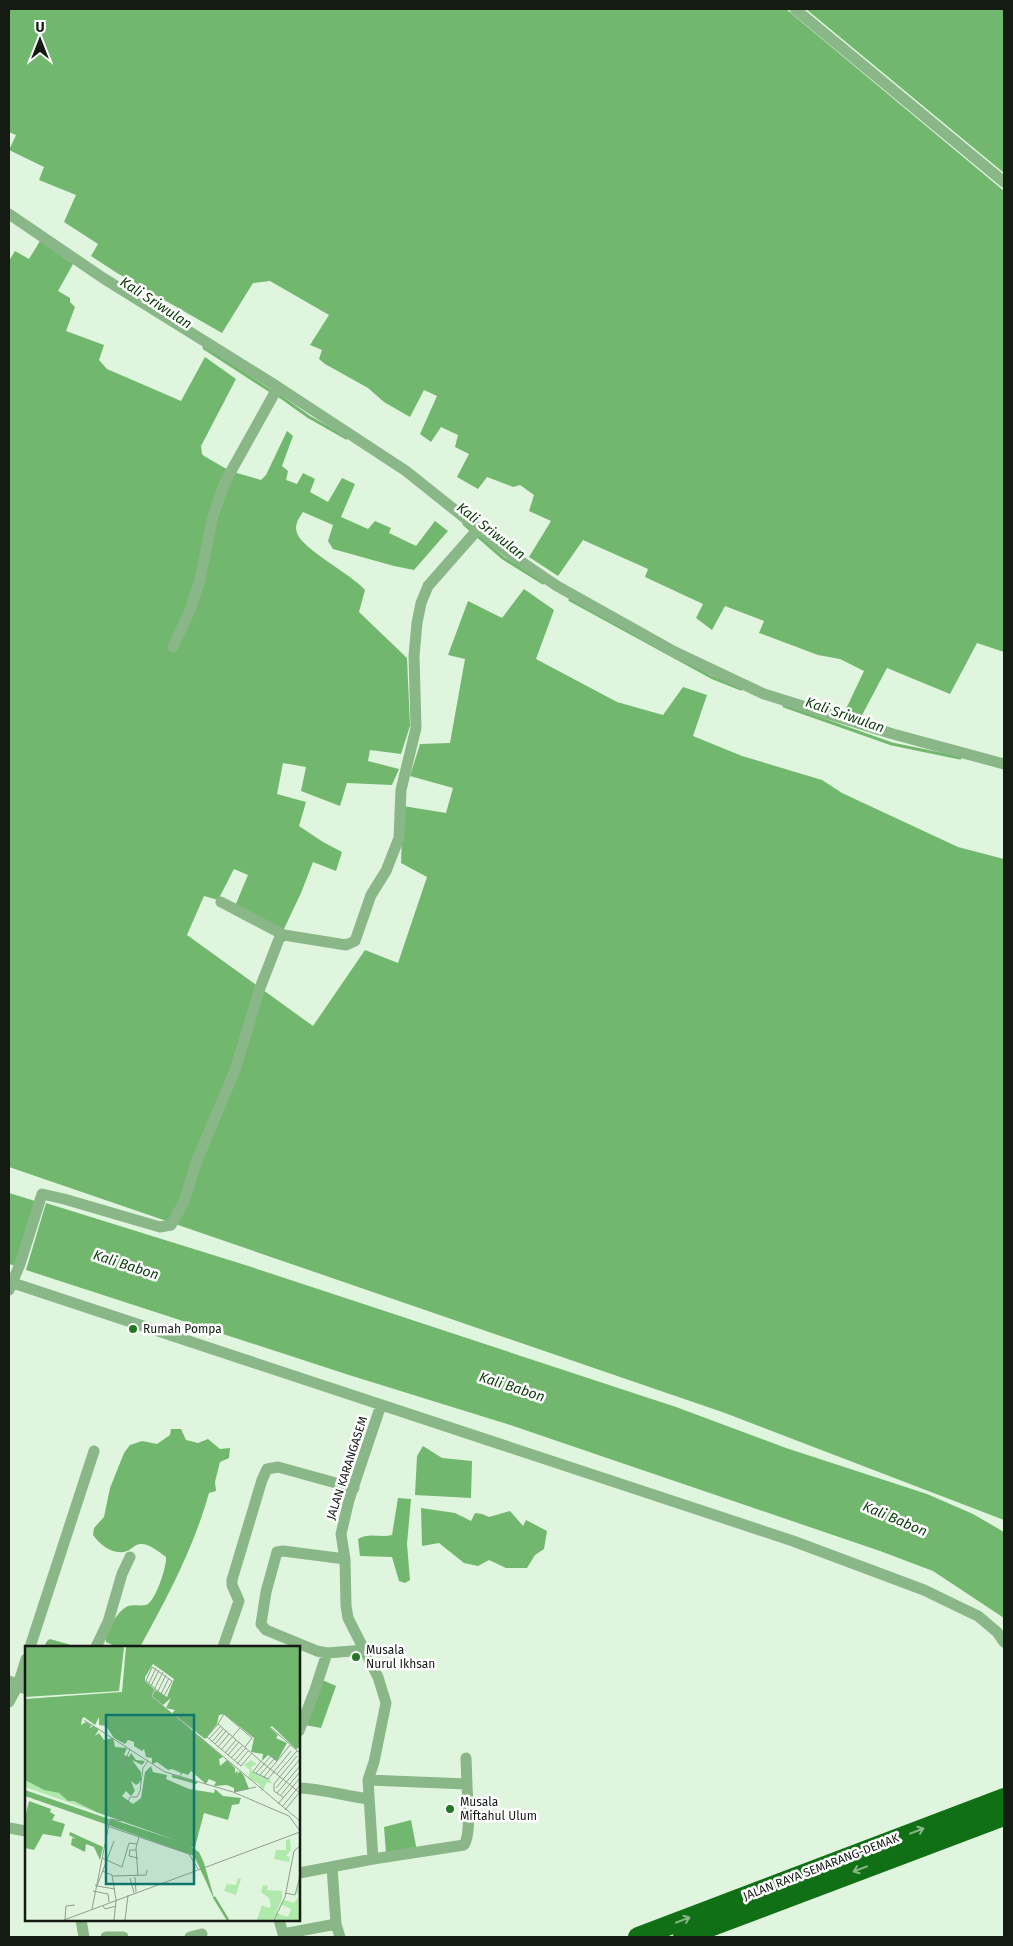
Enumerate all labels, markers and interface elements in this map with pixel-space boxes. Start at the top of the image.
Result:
north arrow [15,15,65,65]
text: U [35,19,45,36]
water label: Kali Sriwulan [117,273,195,333]
water label: Kali Sriwulan [453,499,529,563]
water label: Kali Sriwulan [803,694,887,736]
water label: Kali Babon [91,1246,161,1284]
place label: Rumah Pompa [143,1322,222,1336]
marker: Rumah Pompa [127,1323,139,1335]
water label: Kali Babon [477,1368,547,1406]
street label: JALAN KARANGASEM [324,1415,370,1521]
water label: Kali Babon [860,1498,930,1540]
place label: Musala Nurul Ikhsan [366,1643,435,1671]
inset map [25,1646,300,1921]
marker: Musala Nurul Ikhsan [350,1651,362,1663]
place label: Musala Miftahul Ulum [460,1795,537,1823]
marker: Musala Miftahul Ulum [444,1803,456,1815]
one-way arrow [909,1826,924,1835]
street label: JALAN RAYA SEMARANG-DEMAK [741,1830,902,1903]
one-way arrow [853,1865,868,1875]
one-way arrow [675,1915,690,1924]

